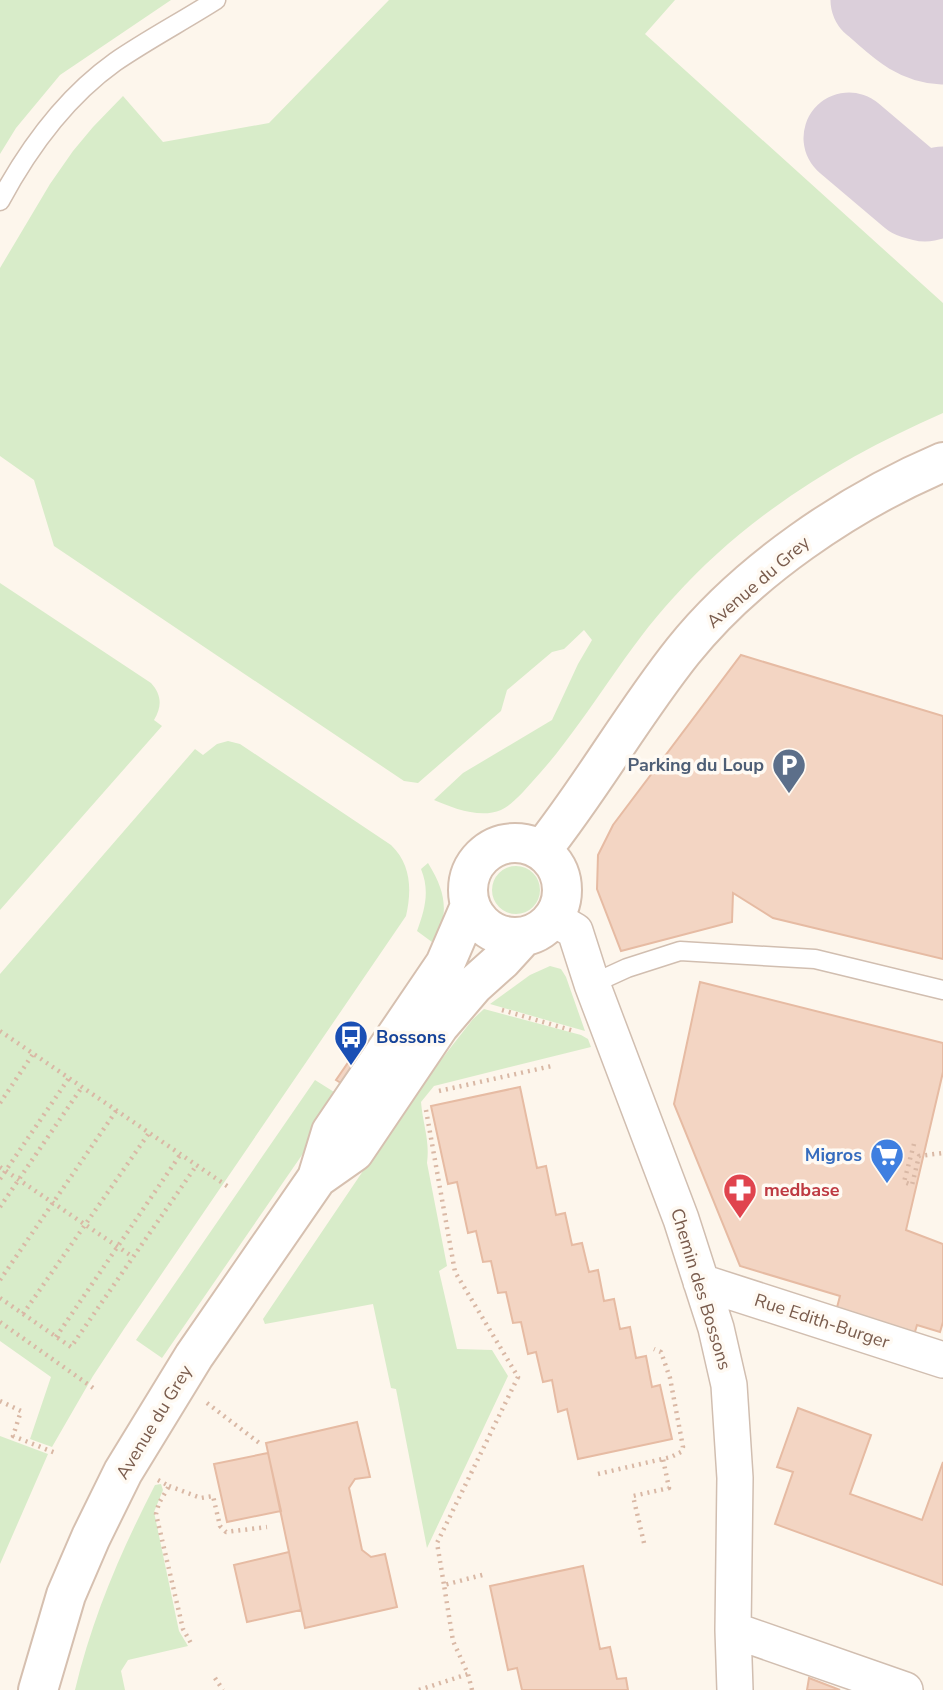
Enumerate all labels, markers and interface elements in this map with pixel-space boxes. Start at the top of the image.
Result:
street label: Avenue du Grey [701,530,815,633]
parking icon: Parking du Loup [770,746,808,795]
place label: Parking du Loup [628,753,764,777]
bus stop icon: Bossons [332,1018,370,1067]
place label: Bossons [376,1025,446,1049]
supermarket icon: Migros [868,1136,906,1185]
place label: Migros [805,1143,862,1167]
pharmacy icon: medbase [721,1171,759,1220]
place label: medbase [764,1178,840,1202]
street label: Chemin des Bossons [665,1205,737,1373]
street label: Rue Edith-Burger [751,1288,893,1354]
street label: Avenue du Grey [110,1360,198,1484]

